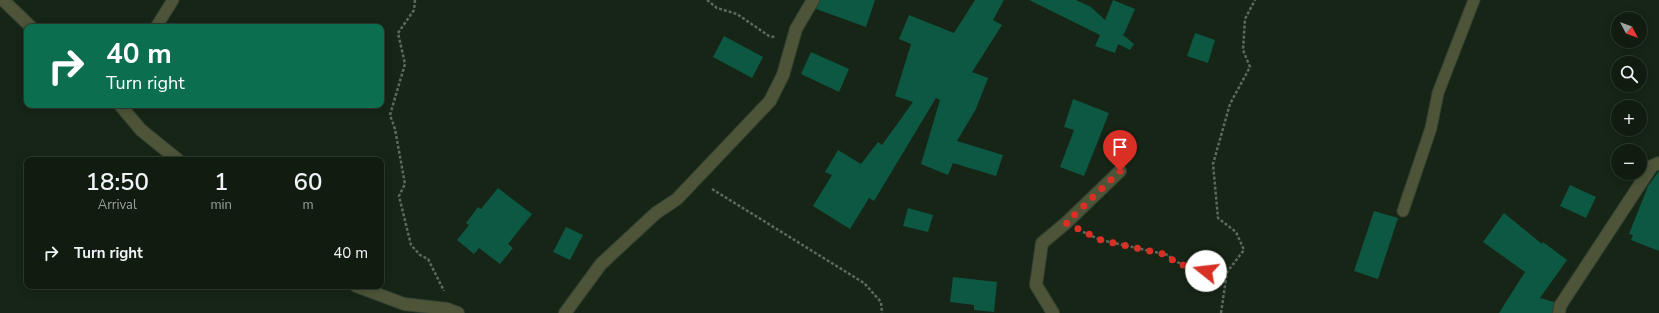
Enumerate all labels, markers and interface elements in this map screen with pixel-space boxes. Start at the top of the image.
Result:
north arrow [1611,12,1647,48]
map controls [1611,12,1647,180]
text: 40 m [106,35,172,73]
icon: right [40,40,92,92]
button: search [1611,56,1647,92]
text: Turn right [106,71,185,95]
button: + [1611,100,1647,136]
pin [1103,130,1137,171]
icon: arrive [1109,136,1131,158]
button: − [1611,144,1647,180]
text: 18:50 [86,166,149,198]
text: 1 [214,166,228,198]
text: 60 [294,166,322,198]
text: Arrival [98,196,137,214]
text: min [210,196,232,214]
text: m [302,196,314,214]
icon: right [40,242,62,264]
text: Turn right [74,243,143,263]
text: 40 m [333,243,368,263]
position arrow [1185,250,1227,292]

